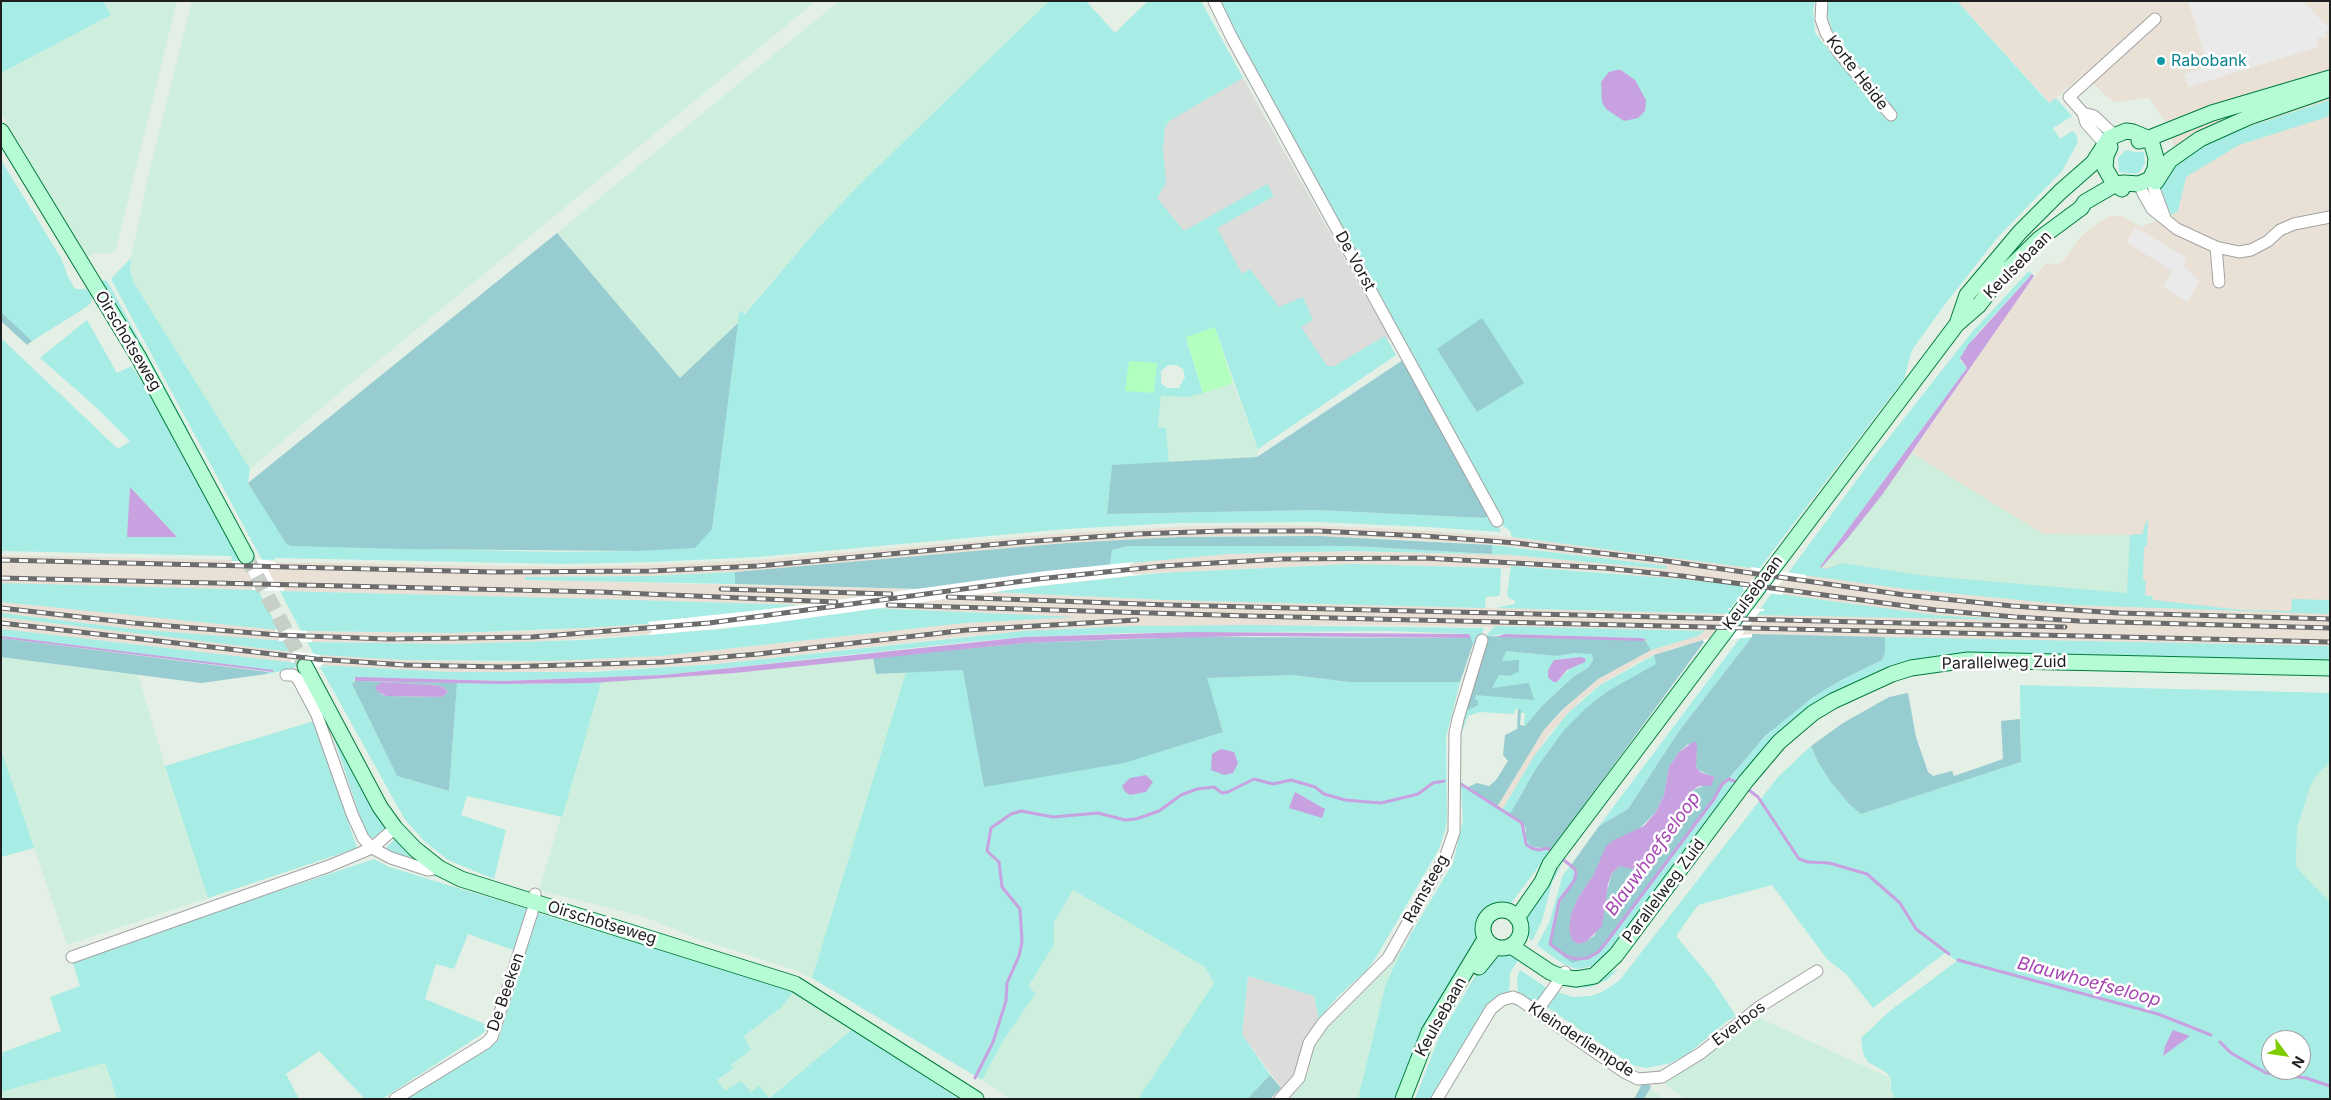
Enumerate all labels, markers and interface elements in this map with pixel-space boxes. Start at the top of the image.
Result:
street label: Korte Heide [1822,32,1892,114]
place label: Rabobank [2171,51,2247,71]
marker: Rabobank [2155,55,2167,67]
street label: Keulsebaan [1980,227,2056,303]
street label: De Vorst [1331,228,1379,294]
street label: Oirschotseweg [91,288,165,394]
street label: Keulsebaan [1719,552,1787,634]
street label: Parallelweg Zuid [1941,652,2067,674]
water label: Blauwhoefseloop [1601,788,1705,920]
street label: Parallelweg Zuid [1619,835,1709,947]
street label: Ramsteeg [1399,851,1453,927]
street label: Oirschotseweg [545,897,659,949]
street label: De Beeken [484,950,528,1034]
water label: Blauwhoefseloop [2015,952,2163,1012]
street label: Keulsebaan [1411,974,1471,1060]
street label: Everbos [1709,998,1769,1050]
street label: Kleinderliempde [1524,999,1638,1081]
north arrow [2261,1030,2311,1080]
text: N [2288,1054,2308,1071]

